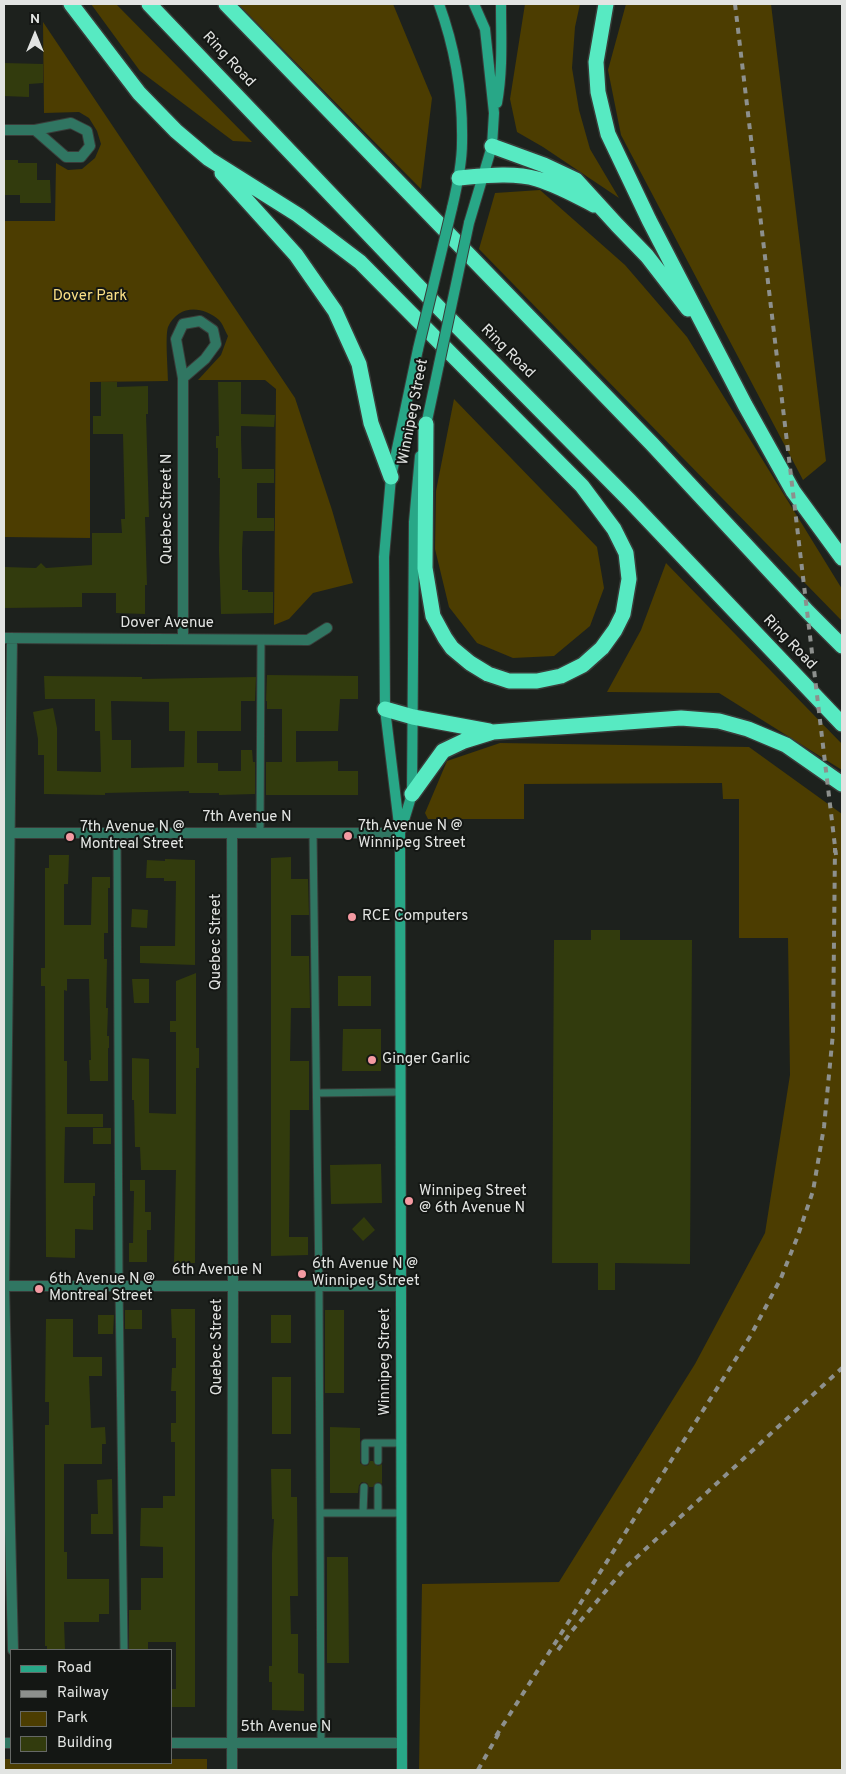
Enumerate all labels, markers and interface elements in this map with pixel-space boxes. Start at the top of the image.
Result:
north arrow [10,10,60,60]
text: N [30,11,40,28]
street label: Ring Road [198,29,258,91]
park label: Dover Park [53,288,127,306]
street label: Ring Road [476,321,538,383]
street label: Winnipeg Street [395,357,433,467]
street label: Quebec Street N [159,454,177,564]
street label: Ring Road [759,612,819,674]
street label: Dover Avenue [120,615,214,633]
street label: 7th Avenue N [202,809,292,827]
place label: 7th Avenue N @ Winnipeg Street [358,818,466,853]
place label: 7th Avenue N @ Montreal Street [80,819,185,854]
marker: 7th Avenue N @ Winnipeg Street [342,830,354,842]
marker: 7th Avenue N @ Montreal Street [64,831,76,843]
street label: Quebec Street [208,894,226,990]
place label: RCE Computers [362,908,468,926]
marker: RCE Computers [346,911,358,923]
place label: Ginger Garlic [382,1051,470,1069]
marker: Ginger Garlic [366,1054,378,1066]
place label: Winnipeg Street @ 6th Avenue N [419,1183,527,1218]
marker: Winnipeg Street @ 6th Avenue N [403,1195,415,1207]
place label: 6th Avenue N @ Winnipeg Street [312,1256,420,1291]
street label: 6th Avenue N [172,1262,262,1280]
marker: 6th Avenue N @ Winnipeg Street [296,1268,308,1280]
place label: 6th Avenue N @ Montreal Street [49,1271,155,1306]
marker: 6th Avenue N @ Montreal Street [33,1283,45,1295]
street label: Quebec Street [209,1299,227,1395]
street label: Winnipeg Street [377,1308,395,1416]
legend [10,1649,172,1764]
text: Road [57,1659,92,1678]
text: Railway [57,1684,109,1703]
text: Park [57,1709,88,1728]
street label: 5th Avenue N [241,1719,331,1737]
text: Building [57,1734,112,1753]

